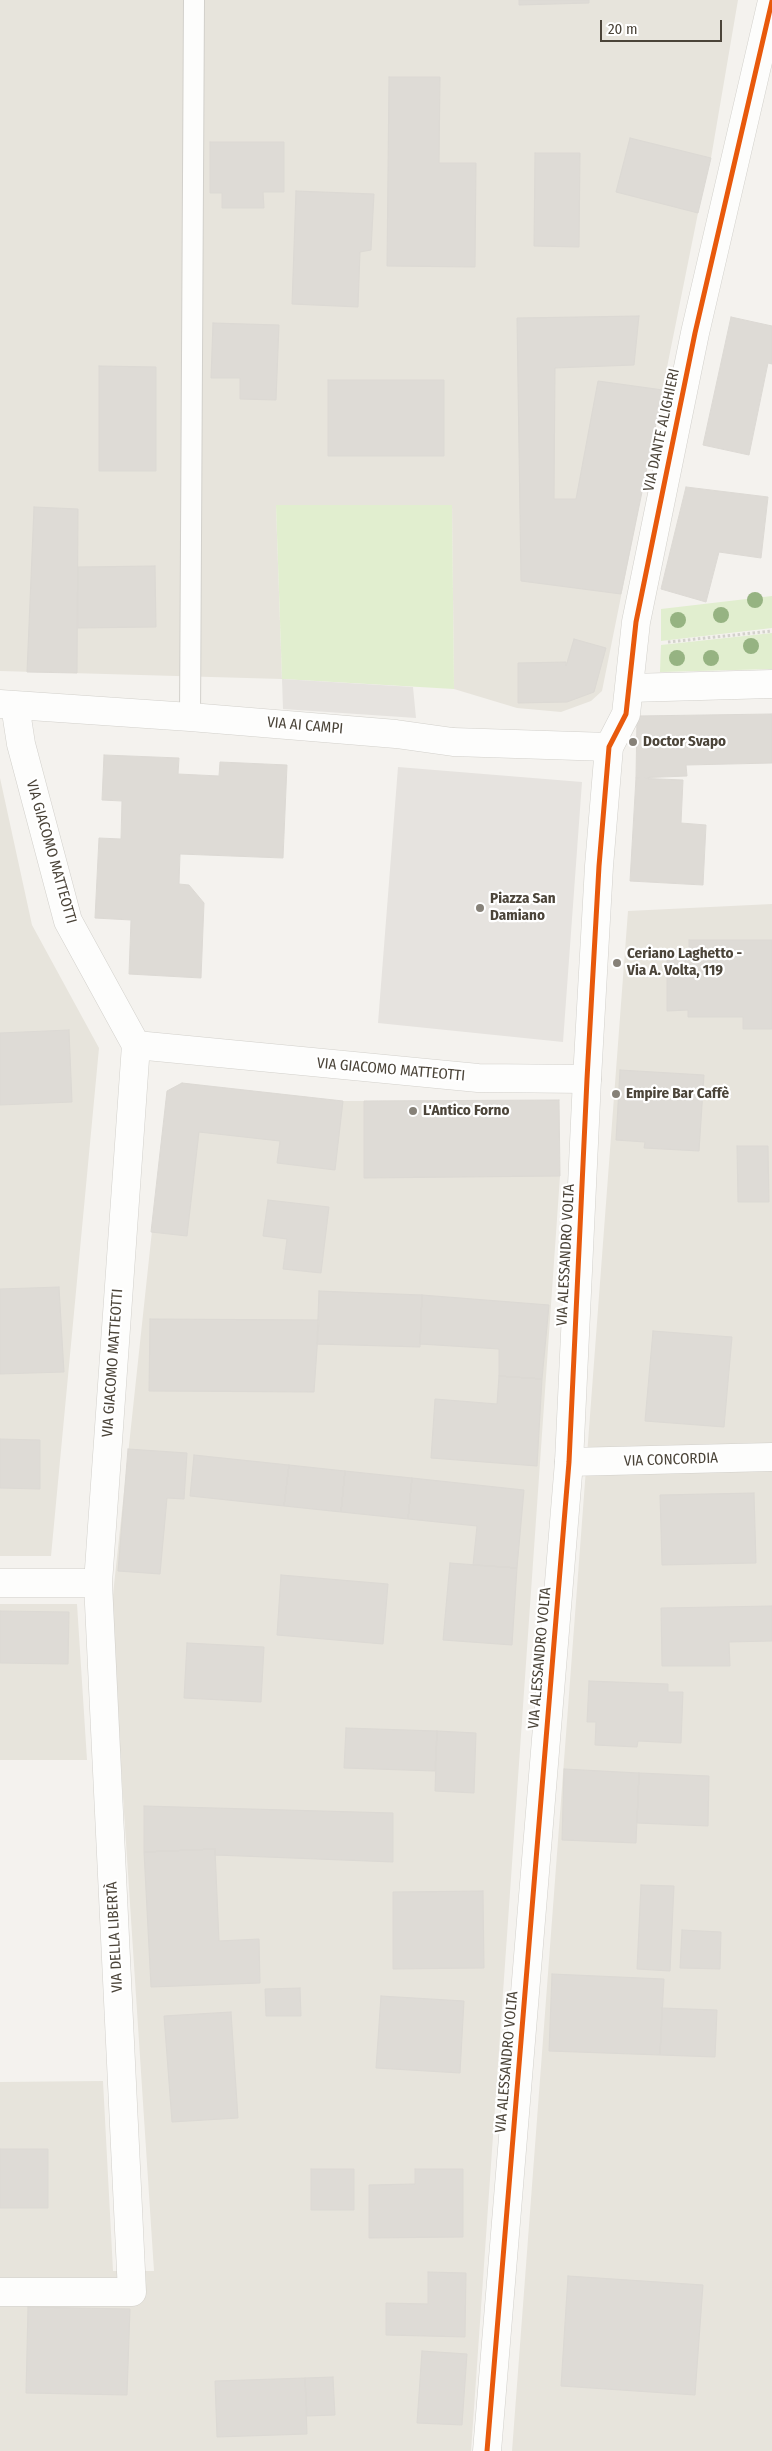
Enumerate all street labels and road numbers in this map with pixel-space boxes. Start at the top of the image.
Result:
street label: VIA DANTE ALIGHIERI [640,367,684,493]
street label: VIA AI CAMPI [266,714,344,738]
street label: VIA GIACOMO MATTEOTTI [22,778,80,926]
street label: VIA GIACOMO MATTEOTTI [316,1055,466,1085]
street label: VIA ALESSANDRO VOLTA [553,1184,579,1326]
street label: VIA GIACOMO MATTEOTTI [99,1288,127,1438]
street label: VIA CONCORDIA [624,1449,718,1471]
street label: VIA ALESSANDRO VOLTA [525,1586,555,1730]
street label: VIA DELLA LIBERTÀ [103,1881,127,1993]
street label: VIA ALESSANDRO VOLTA [492,1990,522,2134]

